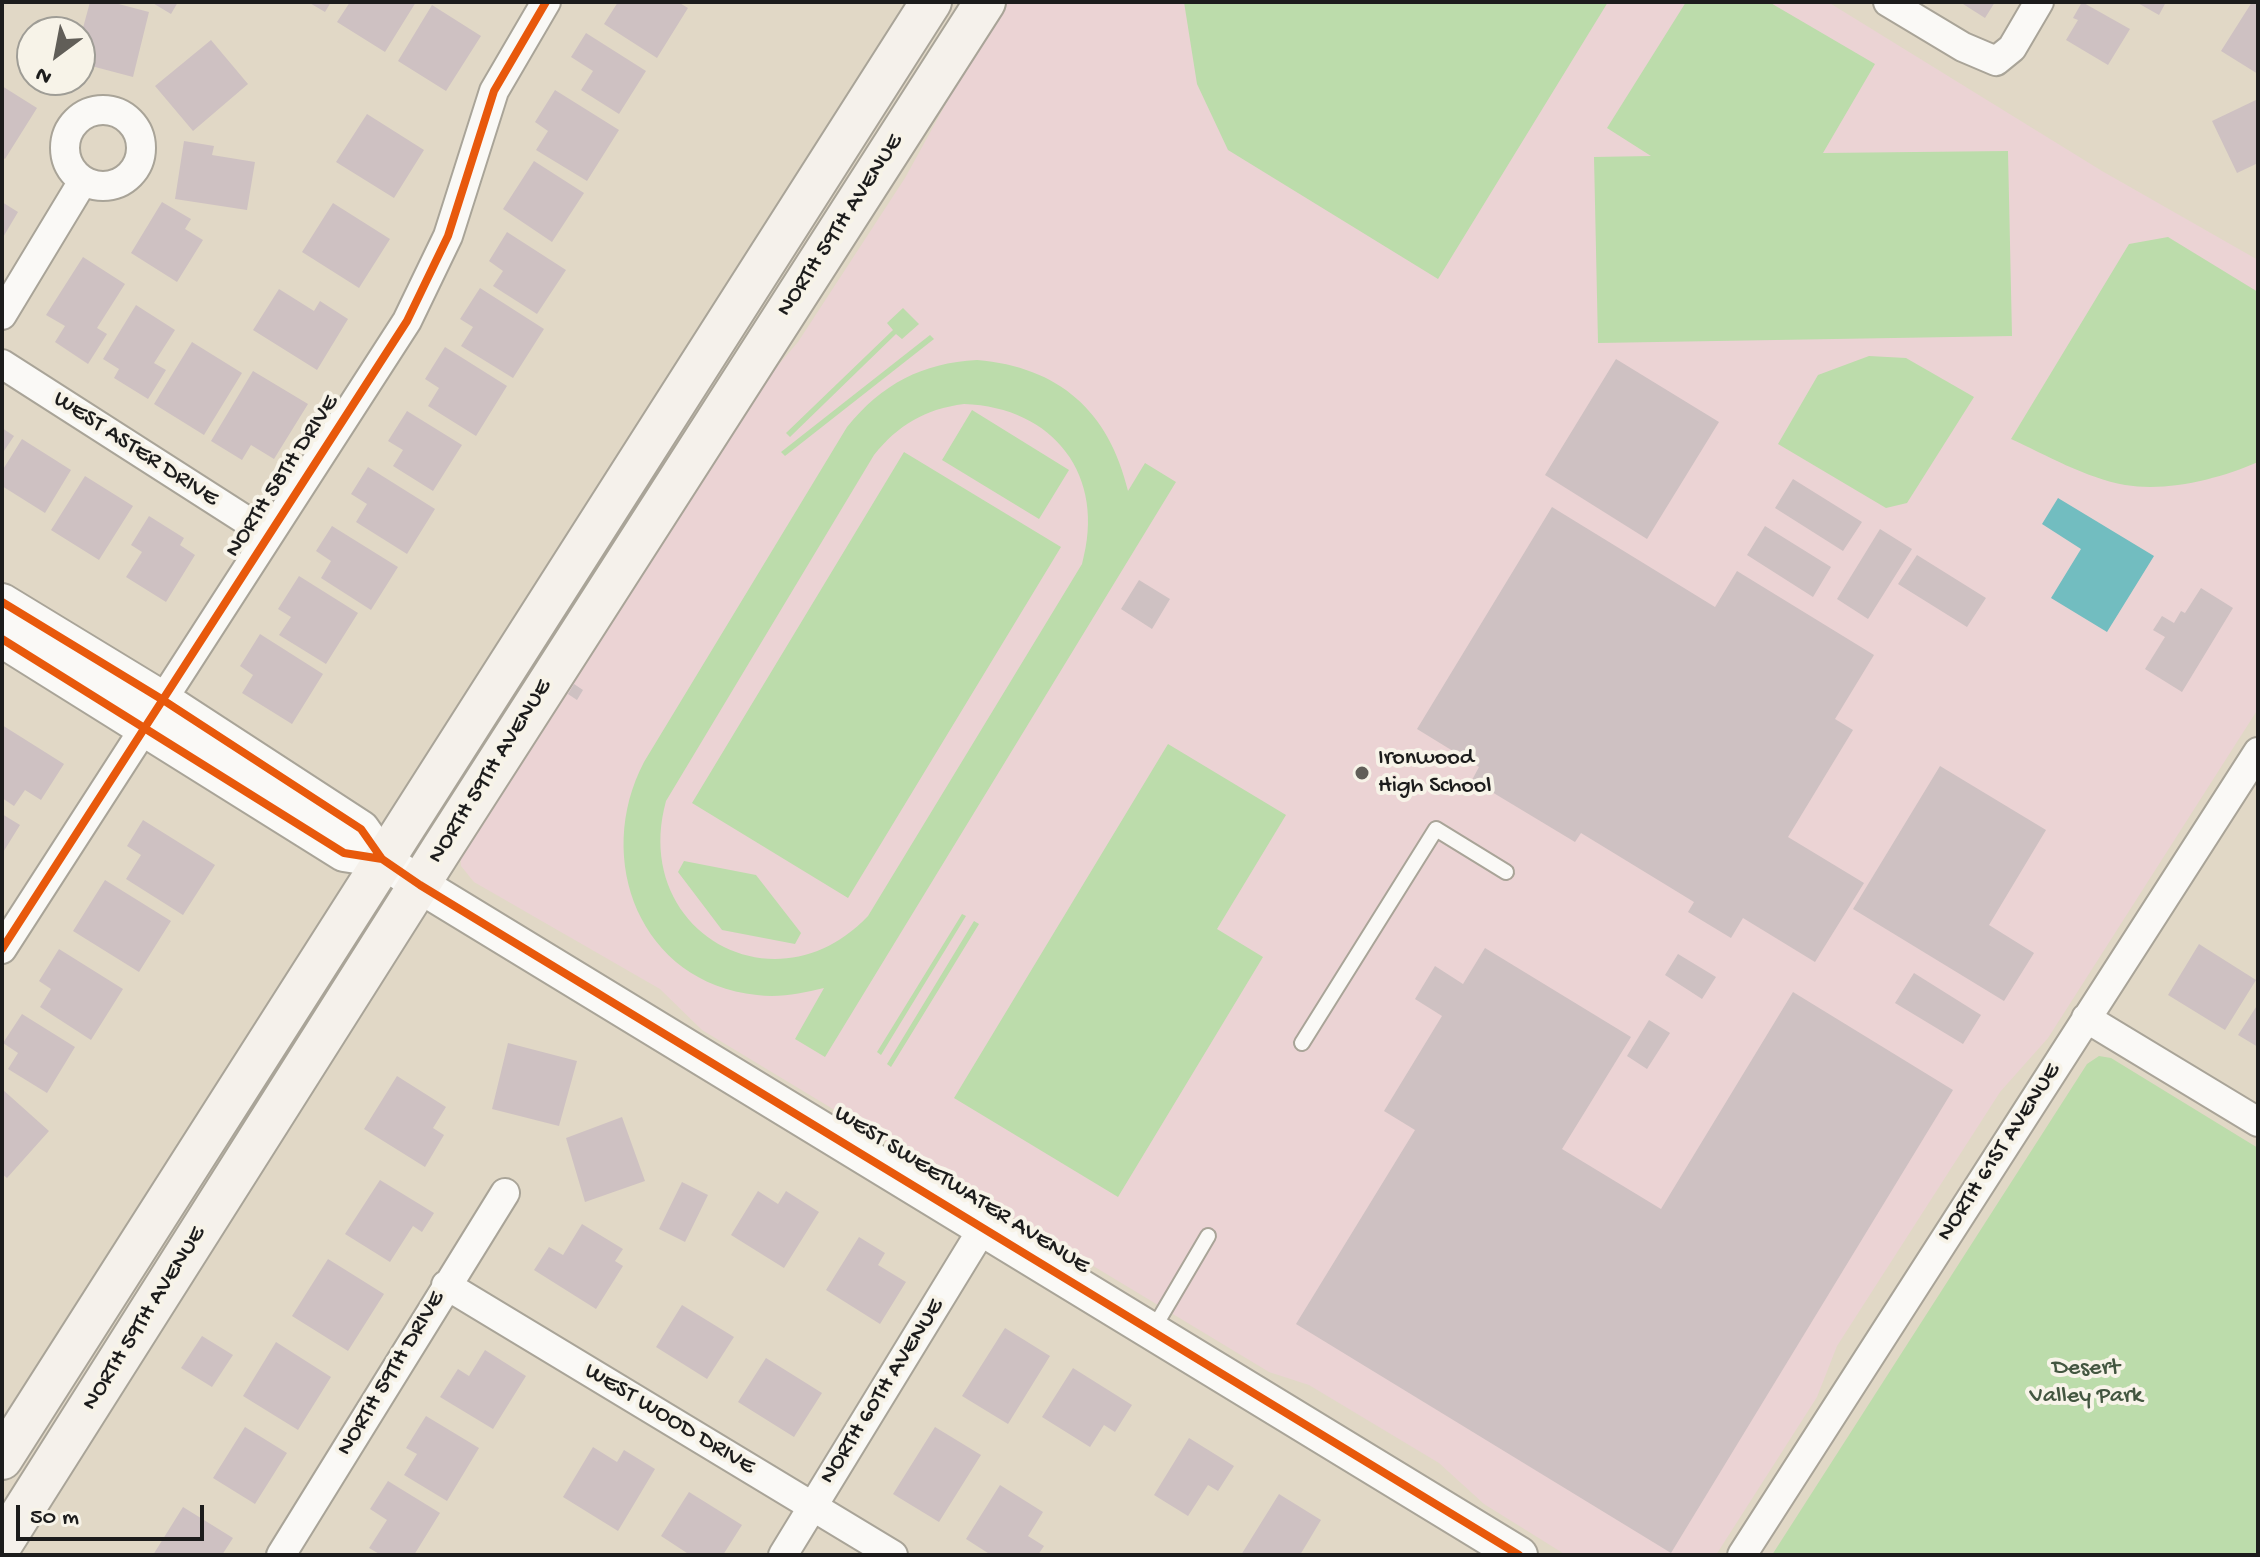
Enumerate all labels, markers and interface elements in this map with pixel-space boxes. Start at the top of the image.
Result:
north arrow [16,16,96,96]
text: N [31,60,57,89]
street label: NORTH 59TH AVENUE [771,129,911,323]
street label: WEST ASTER DRIVE [47,386,223,514]
street label: NORTH 58TH DRIVE [220,390,346,564]
street label: NORTH 59TH AVENUE [423,675,559,869]
place label: Ironwood High School [1378,745,1492,801]
marker: Ironwood High School [1353,764,1371,782]
street label: NORTH 61ST AVENUE [1932,1059,2068,1247]
street label: WEST SWEETWATER AVENUE [828,1100,1094,1282]
street label: NORTH 59TH AVENUE [77,1222,213,1416]
street label: NORTH 59TH DRIVE [332,1287,452,1461]
street label: NORTH 60TH AVENUE [814,1294,952,1490]
park label: Desert Valley Park [2030,1355,2142,1411]
street label: WEST WOOD DRIVE [578,1358,760,1482]
scale bar [20,1489,208,1539]
text: 50 m [30,1504,79,1533]

